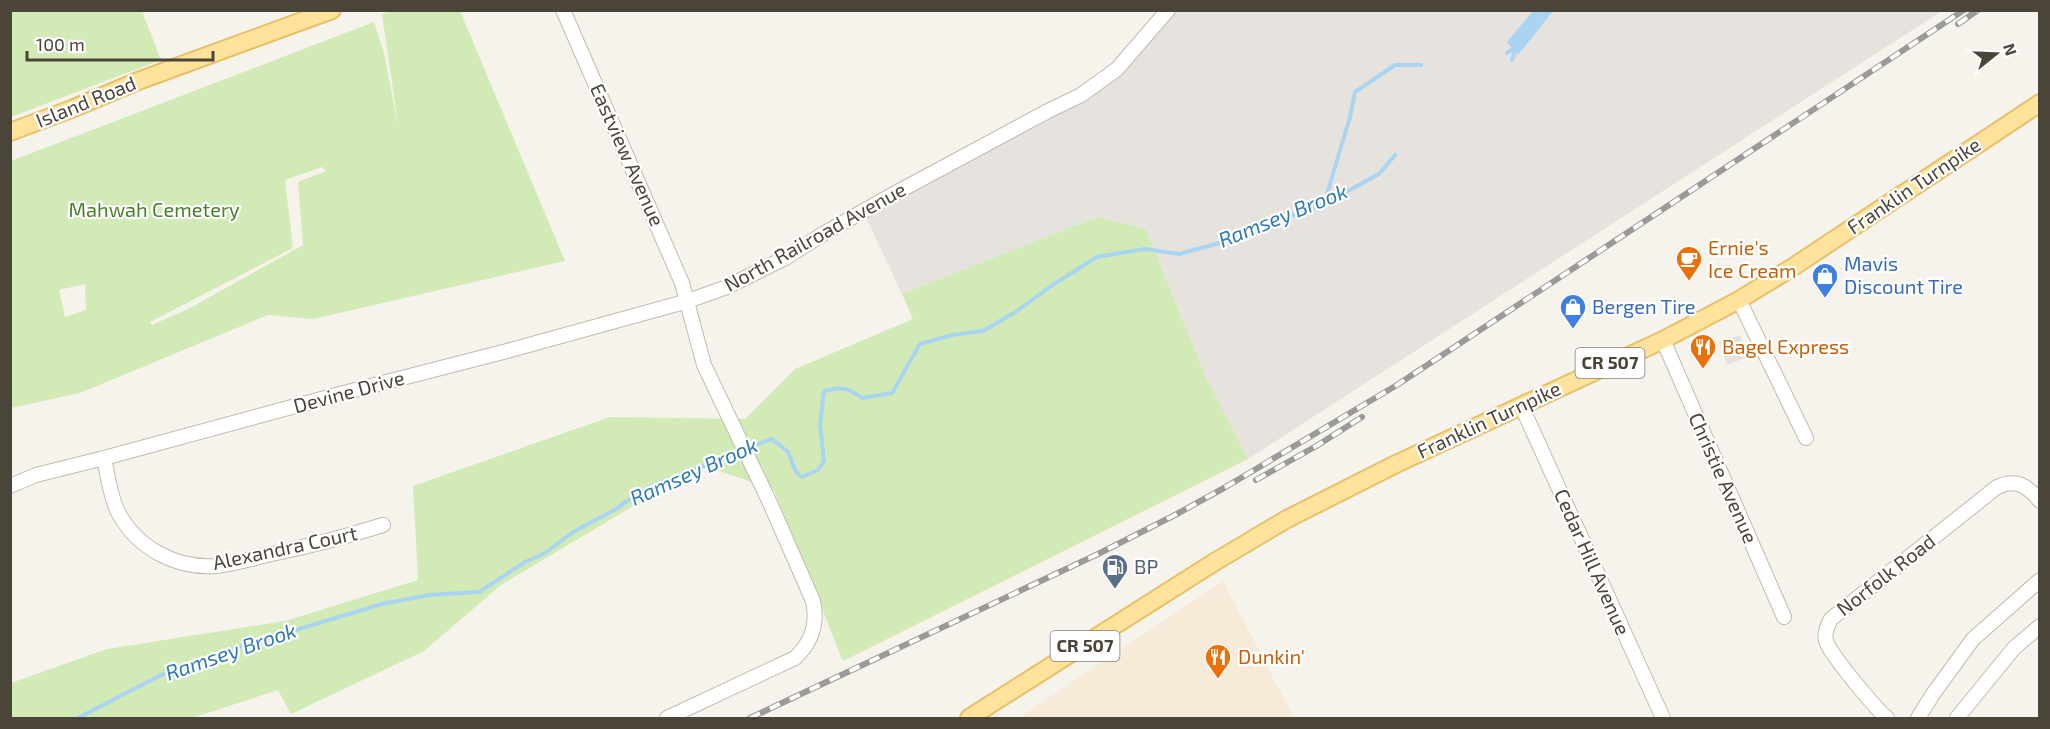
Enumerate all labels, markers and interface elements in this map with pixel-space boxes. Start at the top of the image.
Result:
scale bar [27,24,213,62]
north arrow [1966,24,2026,84]
text: 100 m [36,33,85,55]
text: N [2000,41,2022,58]
street label: Island Road [32,70,139,132]
street label: Eastview Avenue [586,80,670,230]
street label: Franklin Turnpike [1842,132,1985,239]
street label: North Railroad Avenue [719,176,910,296]
water label: Ramsey Brook [1214,177,1351,253]
park label: Mahwah Cemetery [69,197,240,221]
place label: Ernie's Ice Cream [1708,235,1796,282]
cafe icon: Ernie's Ice Cream [1674,244,1704,282]
place label: Mavis Discount Tire [1844,251,1963,298]
shop icon: Mavis Discount Tire [1810,261,1840,299]
shop icon: Bergen Tire [1558,292,1588,330]
place label: Bergen Tire [1592,294,1696,318]
restaurant icon: Bagel Express [1688,332,1718,370]
place label: Bagel Express [1722,334,1849,358]
road number: CR 507 [1576,348,1644,378]
street label: Devine Drive [291,365,407,417]
street label: Franklin Turnpike [1413,375,1564,463]
street label: Christie Avenue [1684,409,1763,547]
water label: Ramsey Brook [626,431,761,511]
street label: Cedar Hill Avenue [1550,485,1636,638]
street label: Alexandra Court [210,520,360,574]
street label: Norfolk Road [1831,528,1940,620]
fuel station icon: BP [1100,552,1130,590]
place label: BP [1134,554,1158,578]
water label: Ramsey Brook [162,616,300,686]
road number: CR 507 [1050,631,1120,661]
restaurant icon: Dunkin' [1203,642,1233,680]
place label: Dunkin' [1238,644,1305,668]

